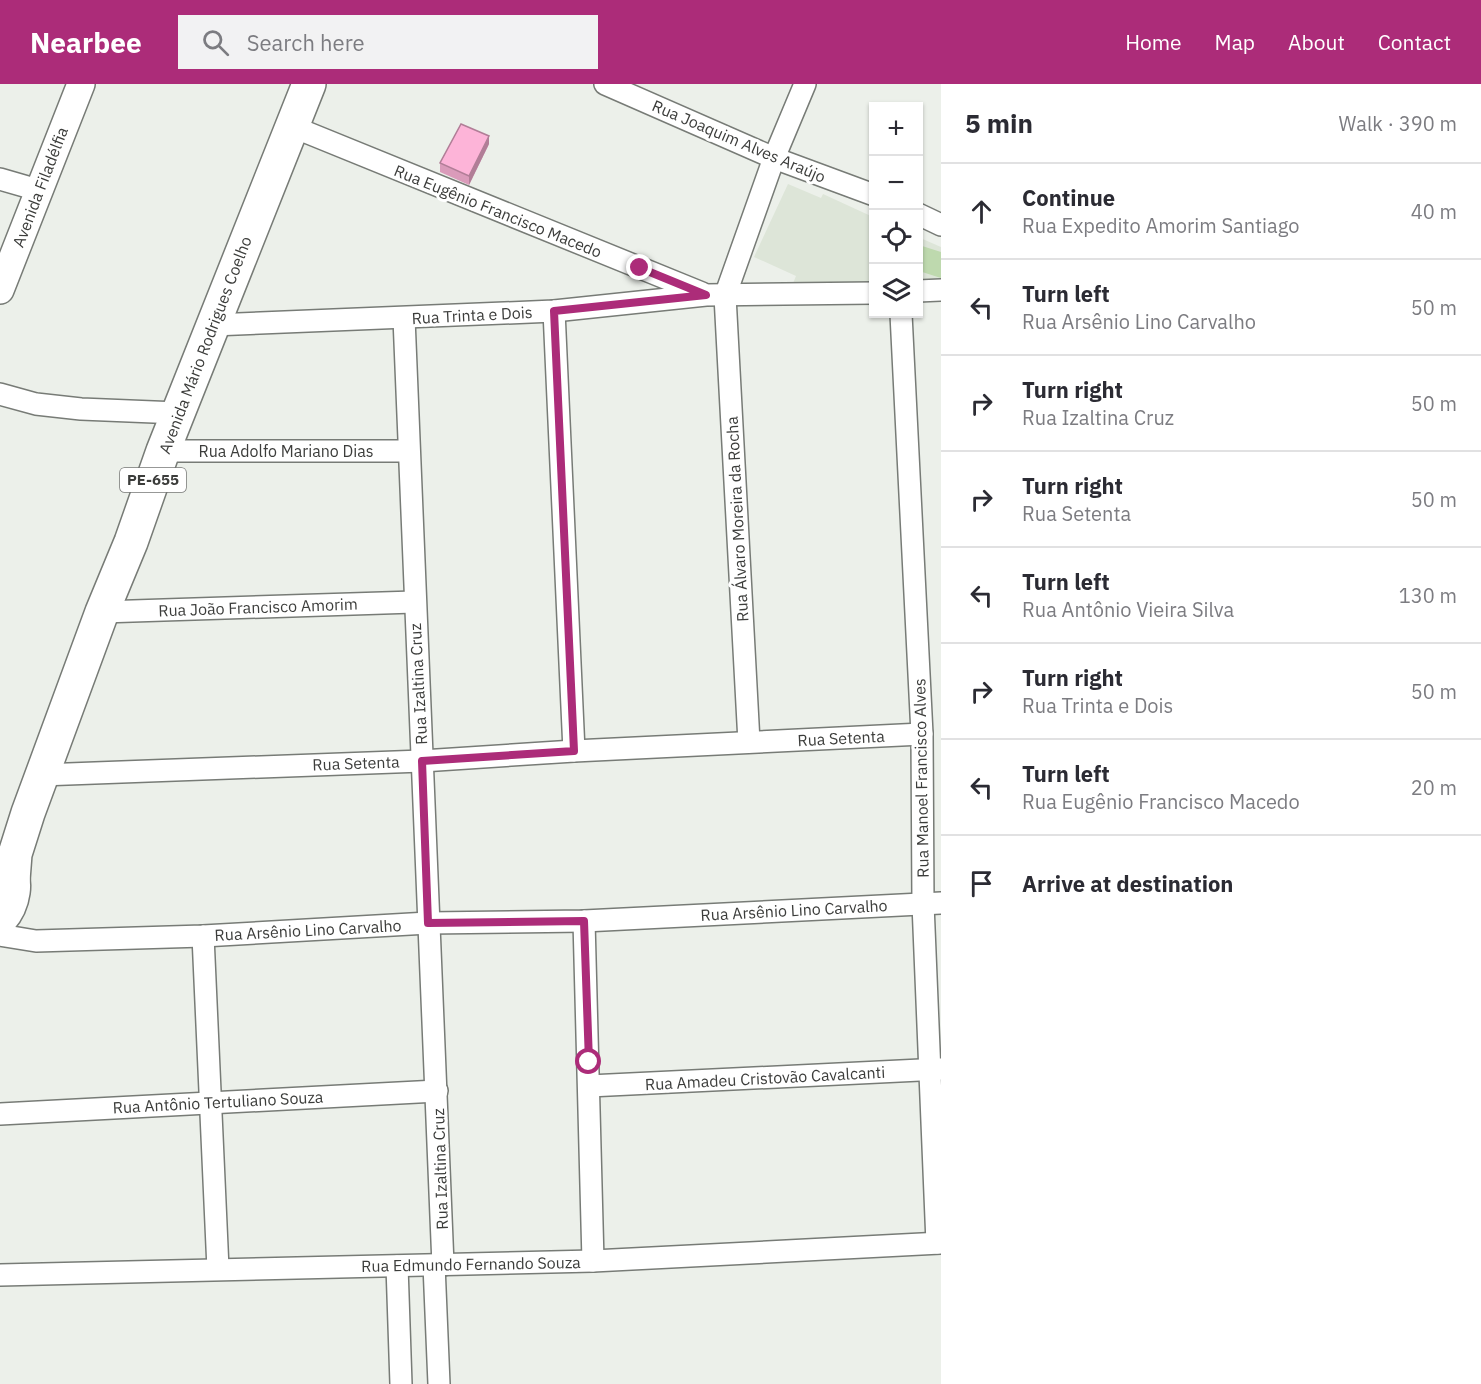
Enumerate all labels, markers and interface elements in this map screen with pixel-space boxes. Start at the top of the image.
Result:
search box [178,15,598,69]
text: Nearbee [30,24,142,61]
icon: search [199,26,232,59]
text: Search here [247,28,365,57]
text: Home [1125,28,1182,56]
text: Map [1215,28,1255,56]
text: About [1288,28,1345,56]
text: Contact [1378,28,1451,56]
street label: Rua Joaquim Alves Araújo [649,95,829,187]
map controls [869,102,923,318]
button: + [869,102,923,156]
text: 5 min [965,106,1033,140]
text: Walk · 390 m [1339,110,1457,137]
street label: Avenida Filadélfia [8,124,72,250]
button: − [869,156,923,210]
street label: Rua Eugênio Francisco Macedo [391,160,605,262]
text: Continue [1022,183,1115,212]
icon: ahead [965,195,998,228]
text: 40 m [1411,198,1457,225]
button: locate [869,210,923,264]
text: Rua Expedito Amorim Santiago [1022,212,1299,239]
street label: Avenida Mário Rodrigues Coelho [154,233,256,457]
route end [626,254,652,280]
button: layers [869,264,923,318]
text: Turn left [1022,279,1110,308]
icon: left [965,291,998,324]
text: 50 m [1411,294,1457,321]
street label: Rua Trinta e Dois [411,302,533,328]
text: Rua Arsênio Lino Carvalho [1022,308,1256,335]
text: Turn right [1022,375,1123,404]
icon: right [965,387,998,420]
text: 50 m [1411,390,1457,417]
text: Rua Izaltina Cruz [1022,404,1174,431]
street label: Rua Álvaro Moreira da Rocha [721,415,752,622]
street label: Rua Adolfo Mariano Dias [198,441,374,461]
road number: PE-655 [120,468,186,492]
text: Turn right [1022,471,1123,500]
icon: right [965,483,998,516]
text: 50 m [1411,486,1457,513]
text: Rua Setenta [1022,500,1131,527]
text: Turn left [1022,567,1110,596]
icon: left [965,579,998,612]
text: 130 m [1399,582,1457,609]
street label: Rua João Francisco Amorim [158,594,358,620]
text: Rua Antônio Vieira Silva [1022,596,1234,623]
street label: Rua Izaltina Cruz [405,623,431,745]
text: Turn right [1022,663,1123,692]
icon: right [965,675,998,708]
street label: Rua Manoel Francisco Alves [909,678,933,878]
text: 50 m [1411,678,1457,705]
text: Rua Trinta e Dois [1022,692,1173,719]
street label: Rua Setenta [797,726,886,750]
street label: Rua Setenta [312,751,400,775]
text: Turn left [1022,759,1110,788]
icon: left [965,771,998,804]
text: 20 m [1411,774,1457,801]
text: Rua Eugênio Francisco Macedo [1022,788,1300,815]
icon: arrive [965,867,998,900]
text: Arrive at destination [1022,869,1233,898]
street label: Rua Arsênio Lino Carvalho [700,895,888,925]
street label: Rua Arsênio Lino Carvalho [214,915,402,945]
route start [575,1048,601,1074]
street label: Rua Amadeu Cristovão Cavalcanti [644,1062,886,1094]
street label: Rua Antônio Tertuliano Souza [112,1086,324,1118]
street label: Rua Izaltina Cruz [428,1108,452,1230]
street label: Rua Edmundo Fernando Souza [361,1252,581,1276]

